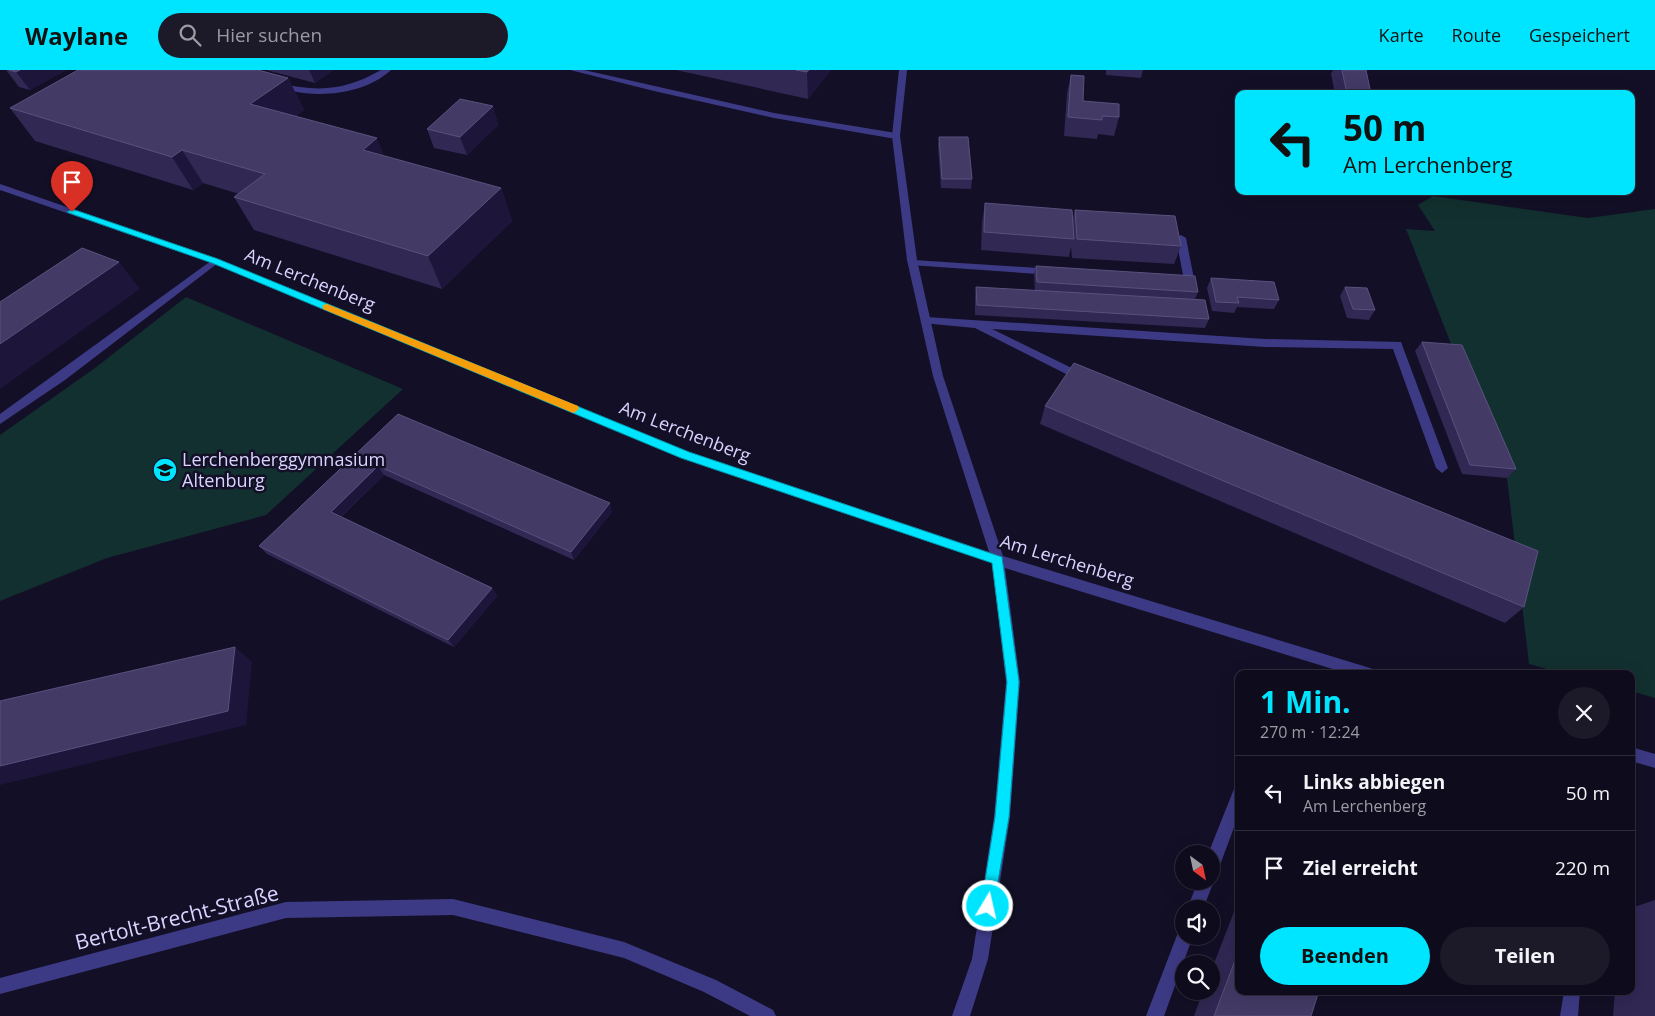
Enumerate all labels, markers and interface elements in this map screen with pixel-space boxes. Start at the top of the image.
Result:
search box [158,13,508,58]
text: Waylane [25,19,128,52]
icon: search [176,21,204,49]
text: Hier suchen [216,22,322,48]
text: Karte [1379,23,1424,47]
text: Route [1452,23,1501,47]
text: Gespeichert [1529,23,1630,47]
text: 50 m [1343,104,1426,151]
icon: left [1260,110,1325,175]
text: Am Lerchenberg [1343,149,1512,179]
pin [51,161,93,212]
icon: arrive [58,168,86,196]
street label: Am Lerchenberg [242,242,379,316]
street label: Am Lerchenberg [616,395,755,467]
place label: Lerchenberggymnasium Altenburg [182,447,385,492]
school or university icon: Lerchenberggymnasium Altenburg [152,457,178,483]
street label: Am Lerchenberg [997,528,1137,592]
text: 1 Min. [1260,681,1351,722]
button: close [1558,687,1610,739]
text: 270 m · 12:24 [1260,721,1360,743]
text: Links abbiegen [1303,769,1445,795]
icon: left [1260,779,1288,807]
text: 50 m [1566,780,1610,806]
text: Am Lerchenberg [1303,795,1426,817]
north arrow [1175,845,1220,890]
map controls [1175,845,1220,1000]
icon: arrive [1260,854,1288,882]
text: Ziel erreicht [1303,855,1418,881]
text: 220 m [1555,855,1610,881]
street label: Bertolt-Brecht-Straße [72,878,281,956]
position arrow [961,879,1013,931]
button: sound [1175,900,1220,945]
button: Beenden [1260,927,1430,985]
button: Teilen [1440,927,1610,985]
button: search [1175,955,1220,1000]

